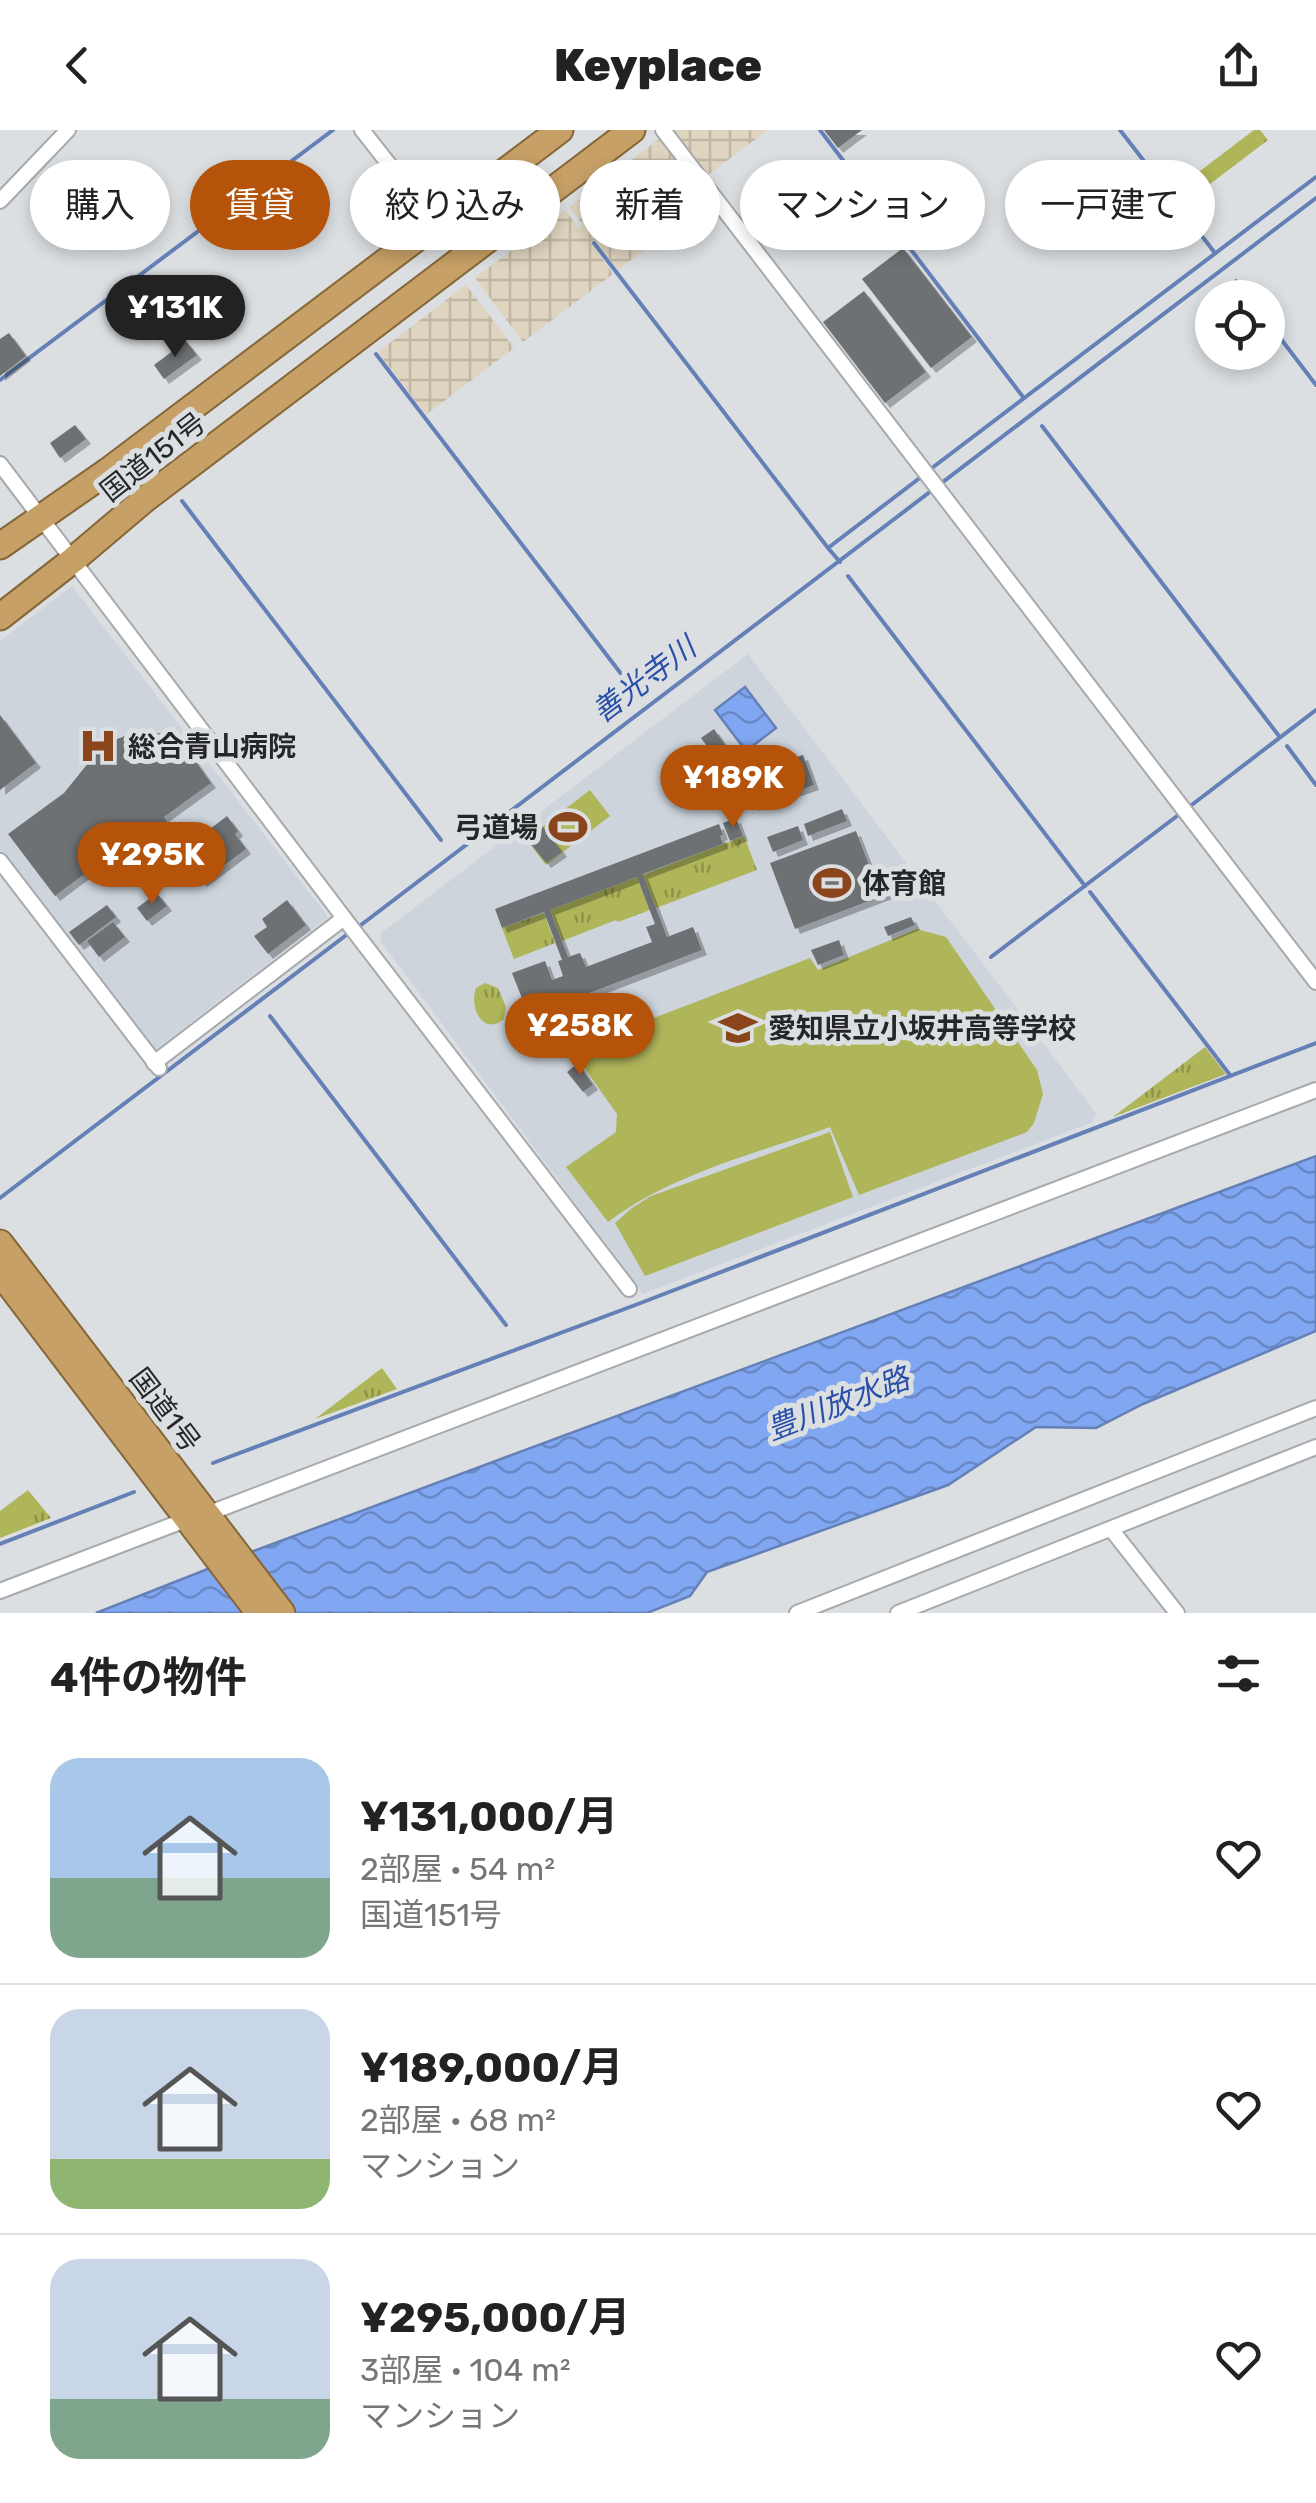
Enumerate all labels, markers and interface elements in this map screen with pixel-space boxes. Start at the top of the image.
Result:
icon: back [50,38,105,93]
icon: share [1211,38,1266,93]
text: Keyplace [554,39,762,92]
chip: 購入 [30,160,170,250]
chip: 賃貸 [190,160,330,250]
chip: 絞り込み [350,160,560,250]
chip: 新着 [580,160,720,250]
chip: マンション [740,160,985,250]
chip: 一戸建て [1005,160,1215,250]
pin: ¥131K [105,275,245,360]
map controls [1195,280,1285,370]
button: locate [1195,280,1285,370]
text: ¥131K [127,288,223,326]
street label: 国道151号 [94,406,212,508]
water label: 善光寺川 [585,628,705,730]
hospital icon: 総合青山病院 [77,725,119,767]
place label: 総合青山病院 [128,730,296,763]
pin: ¥189K [663,745,803,830]
text: ¥189K [682,758,784,796]
sports icon: 弓道場 [547,806,589,848]
place label: 弓道場 [454,811,538,844]
pin: ¥295K [82,822,222,907]
text: ¥295K [99,835,205,873]
sports icon: 体育館 [811,862,853,904]
place label: 体育館 [862,867,946,900]
pin: ¥258K [510,993,650,1078]
text: ¥258K [527,1006,633,1044]
school or university icon: 愛知県立小坂井高等学校 [717,1007,759,1049]
place label: 愛知県立小坂井高等学校 [768,1012,1076,1045]
water label: 豊川放水路 [762,1359,917,1448]
street label: 国道1号 [123,1362,207,1458]
icon: filters [1211,1646,1266,1701]
text: 4件の物件 [50,1653,247,1703]
text: ¥131,000/月 [360,1792,618,1842]
icon: home [130,1798,250,1918]
icon: heart [1211,1831,1266,1886]
text: 2部屋 · 54 m² [360,1850,555,1888]
text: 国道151号 [360,1896,502,1934]
text: ¥189,000/月 [360,2043,623,2093]
icon: home [130,2049,250,2169]
icon: heart [1211,2082,1266,2137]
text: 2部屋 · 68 m² [360,2101,556,2139]
text: マンション [360,2147,520,2185]
text: ¥295,000/月 [360,2293,631,2343]
icon: home [130,2299,250,2419]
icon: heart [1211,2332,1266,2387]
text: 3部屋 · 104 m² [360,2351,571,2389]
text: マンション [360,2397,520,2435]

